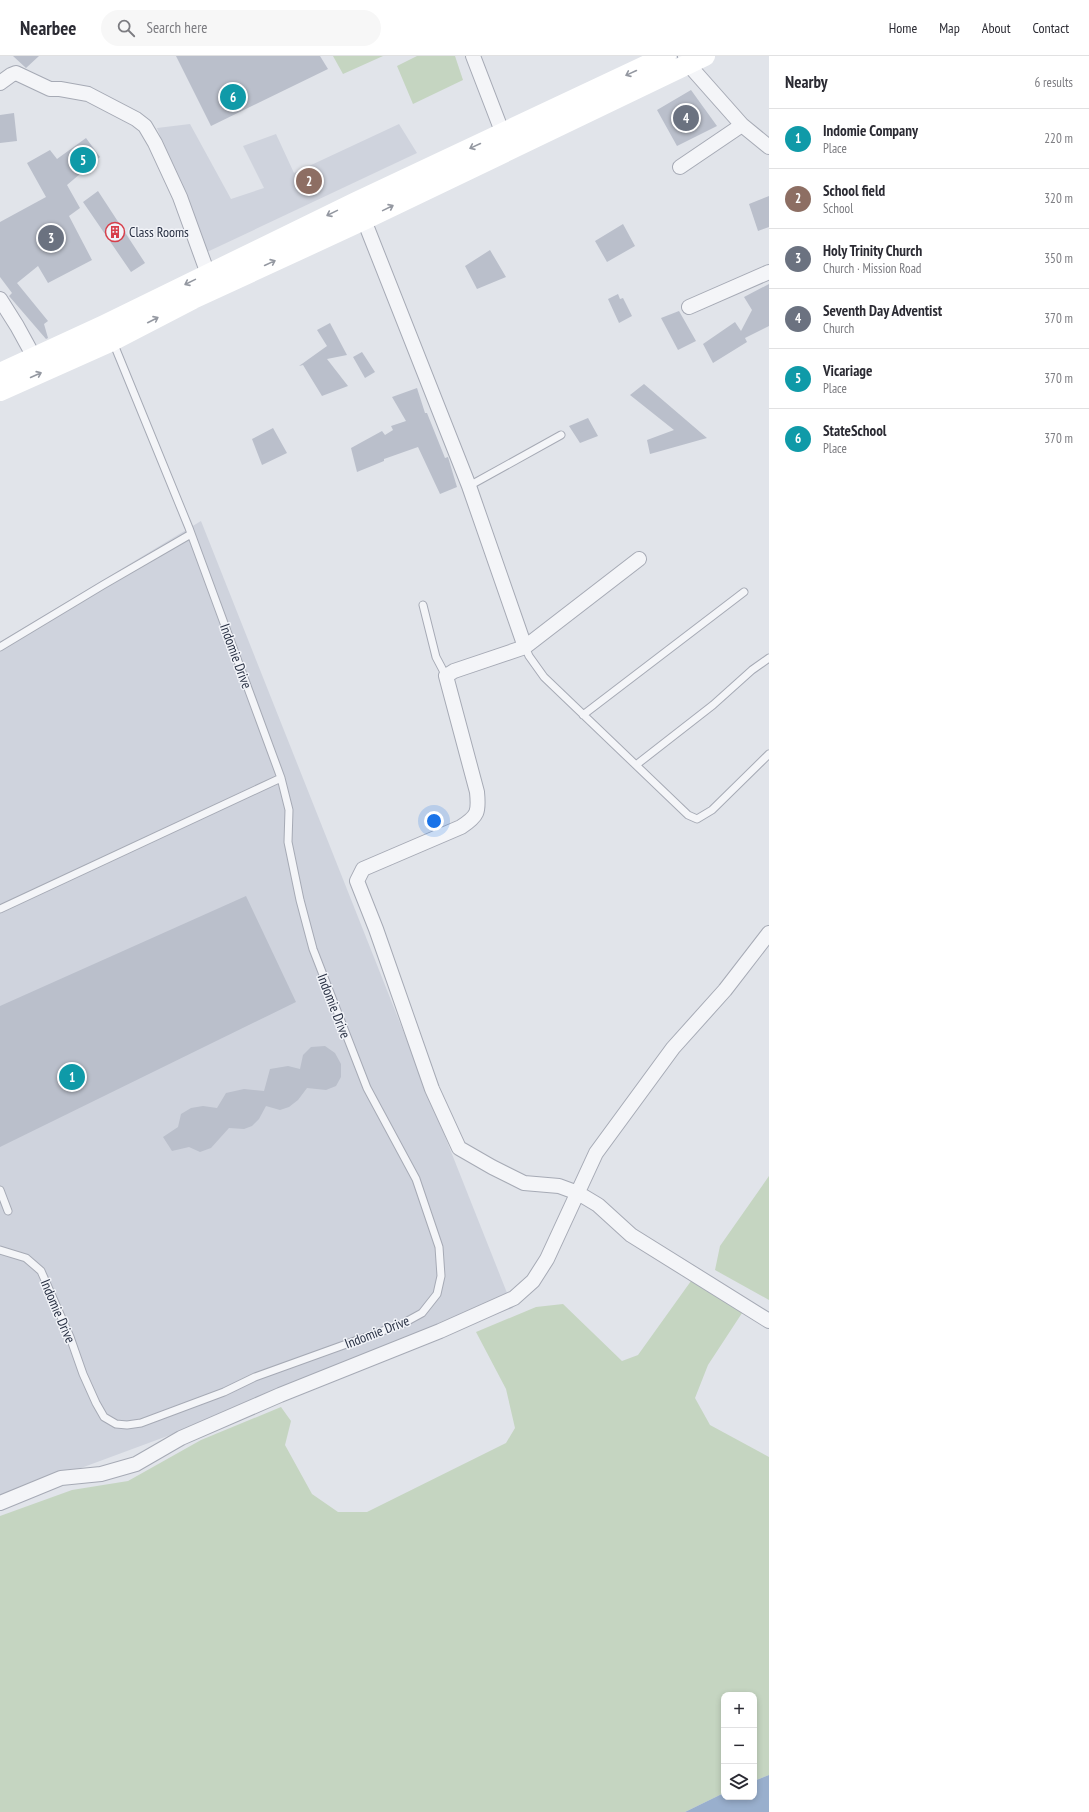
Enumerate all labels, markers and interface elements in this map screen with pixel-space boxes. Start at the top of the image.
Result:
search box [101,10,381,46]
text: Nearbee [20,16,77,40]
icon: search [115,17,137,39]
text: Search here [147,18,207,37]
text: Home [889,19,917,37]
text: Map [939,19,960,37]
text: About [982,19,1011,37]
text: Contact [1033,19,1069,37]
one-way arrow [625,70,637,77]
text: Nearby [785,71,828,93]
text: 6 results [1034,74,1073,91]
pin: 6 [220,82,246,112]
pin: 4 [673,103,699,133]
text: Indomie Company [823,121,918,140]
text: 1 [795,130,801,147]
text: 220 m [1044,130,1073,147]
text: Place [823,140,847,157]
one-way arrow [470,143,482,150]
pin: 5 [70,145,96,175]
pin: 2 [296,166,322,196]
text: School field [823,181,885,200]
text: 2 [795,190,801,207]
text: 320 m [1044,190,1073,207]
text: School [823,200,853,217]
one-way arrow [382,204,394,211]
one-way arrow [327,210,339,217]
building icon: Class Rooms [104,221,126,243]
pin: 3 [38,223,64,253]
place label: Class Rooms [129,223,189,241]
text: Holy Trinity Church [823,241,922,260]
text: 3 [795,250,801,267]
text: 350 m [1044,250,1073,267]
one-way arrow [264,259,276,267]
text: Church · Mission Road [823,260,921,277]
one-way arrow [185,279,197,287]
text: Seventh Day Adventist [823,301,942,320]
text: 4 [795,310,801,327]
text: 370 m [1044,310,1073,327]
one-way arrow [147,316,159,323]
text: Church [823,320,854,337]
text: Vicariage [823,361,872,380]
text: 5 [795,370,801,387]
text: 370 m [1044,370,1073,387]
one-way arrow [29,371,41,378]
text: Place [823,380,847,397]
text: StateSchool [823,421,887,440]
text: 6 [795,430,801,447]
text: 370 m [1044,430,1073,447]
text: Place [823,440,847,457]
street label: Indomie Drive [216,621,256,691]
your location [424,811,444,831]
street label: Indomie Drive [313,971,355,1041]
pin: 1 [59,1062,85,1092]
street label: Indomie Drive [36,1276,80,1346]
street label: Indomie Drive [342,1311,412,1353]
map controls [721,1692,757,1800]
button: + [721,1692,757,1728]
button: − [721,1728,757,1764]
button: layers [721,1764,757,1800]

